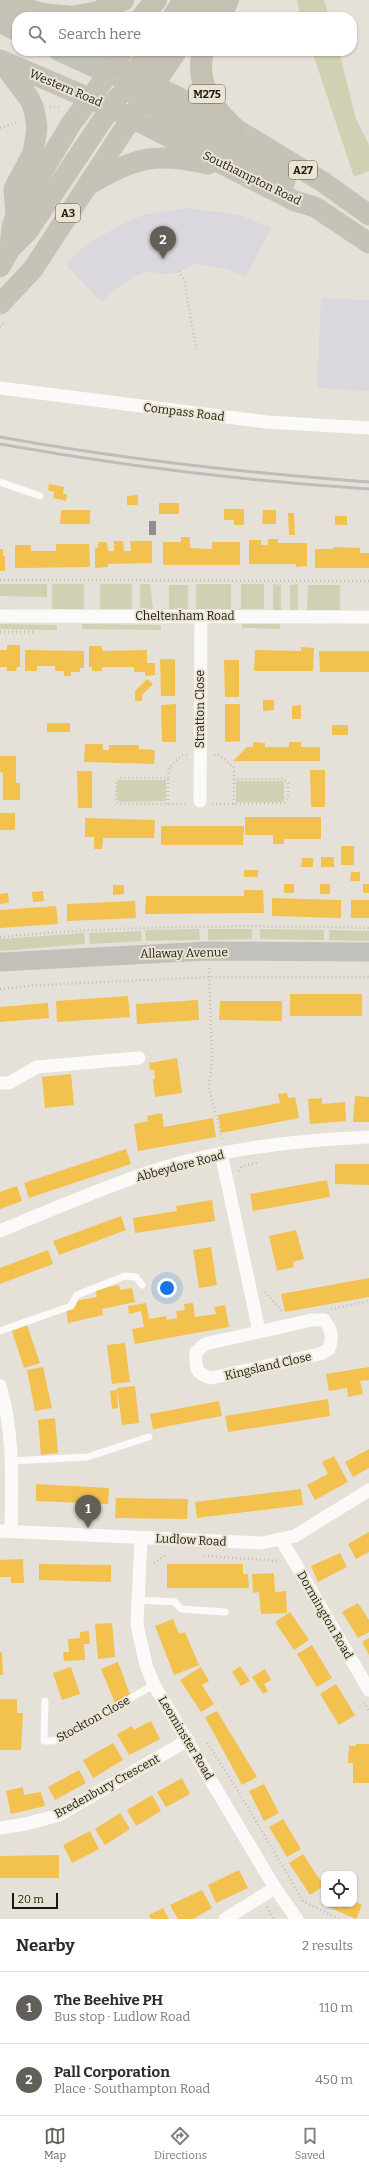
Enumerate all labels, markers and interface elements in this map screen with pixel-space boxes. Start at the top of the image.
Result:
search box [12,12,357,56]
icon: search [26,23,48,45]
text: Search here [58,25,141,43]
street label: Western Road [27,66,105,110]
road number: M275 [189,85,225,103]
street label: Southampton Road [201,148,303,208]
road number: A27 [289,161,317,179]
road number: A3 [56,204,80,222]
pin: 2 [150,226,176,259]
street label: Compass Road [143,400,225,424]
street label: Cheltenham Road [135,609,235,623]
street label: Stratton Close [193,670,207,748]
street label: Allaway Avenue [140,945,228,961]
street label: Abbeydore Road [134,1147,226,1185]
your location [157,1278,177,1298]
street label: Kingsland Close [223,1349,313,1383]
pin: 1 [75,1495,101,1528]
street label: Ludlow Road [155,1531,227,1549]
street label: Dormington Road [294,1569,356,1661]
street label: Stockton Close [54,1693,132,1745]
street label: Leominster Road [156,1694,216,1782]
street label: Bredenbury Crescent [52,1751,163,1821]
map controls [321,1871,357,1907]
button: locate [321,1871,357,1907]
scale bar [12,1891,58,1910]
text: 20 m [18,1893,44,1906]
text: Nearby [16,1935,75,1956]
text: 2 results [302,1938,353,1953]
text: The Beehive PH [54,1991,163,2009]
text: 1 [26,2000,32,2015]
text: 110 m [319,2000,353,2015]
text: Bus stop · Ludlow Road [54,2009,190,2024]
text: Pall Corporation [54,2063,170,2081]
text: 2 [25,2072,33,2087]
text: 450 m [315,2072,353,2087]
text: Place · Southampton Road [54,2081,210,2096]
tab: Map [44,2125,66,2162]
tab: Directions [154,2125,207,2162]
tab: Saved [295,2125,325,2162]

